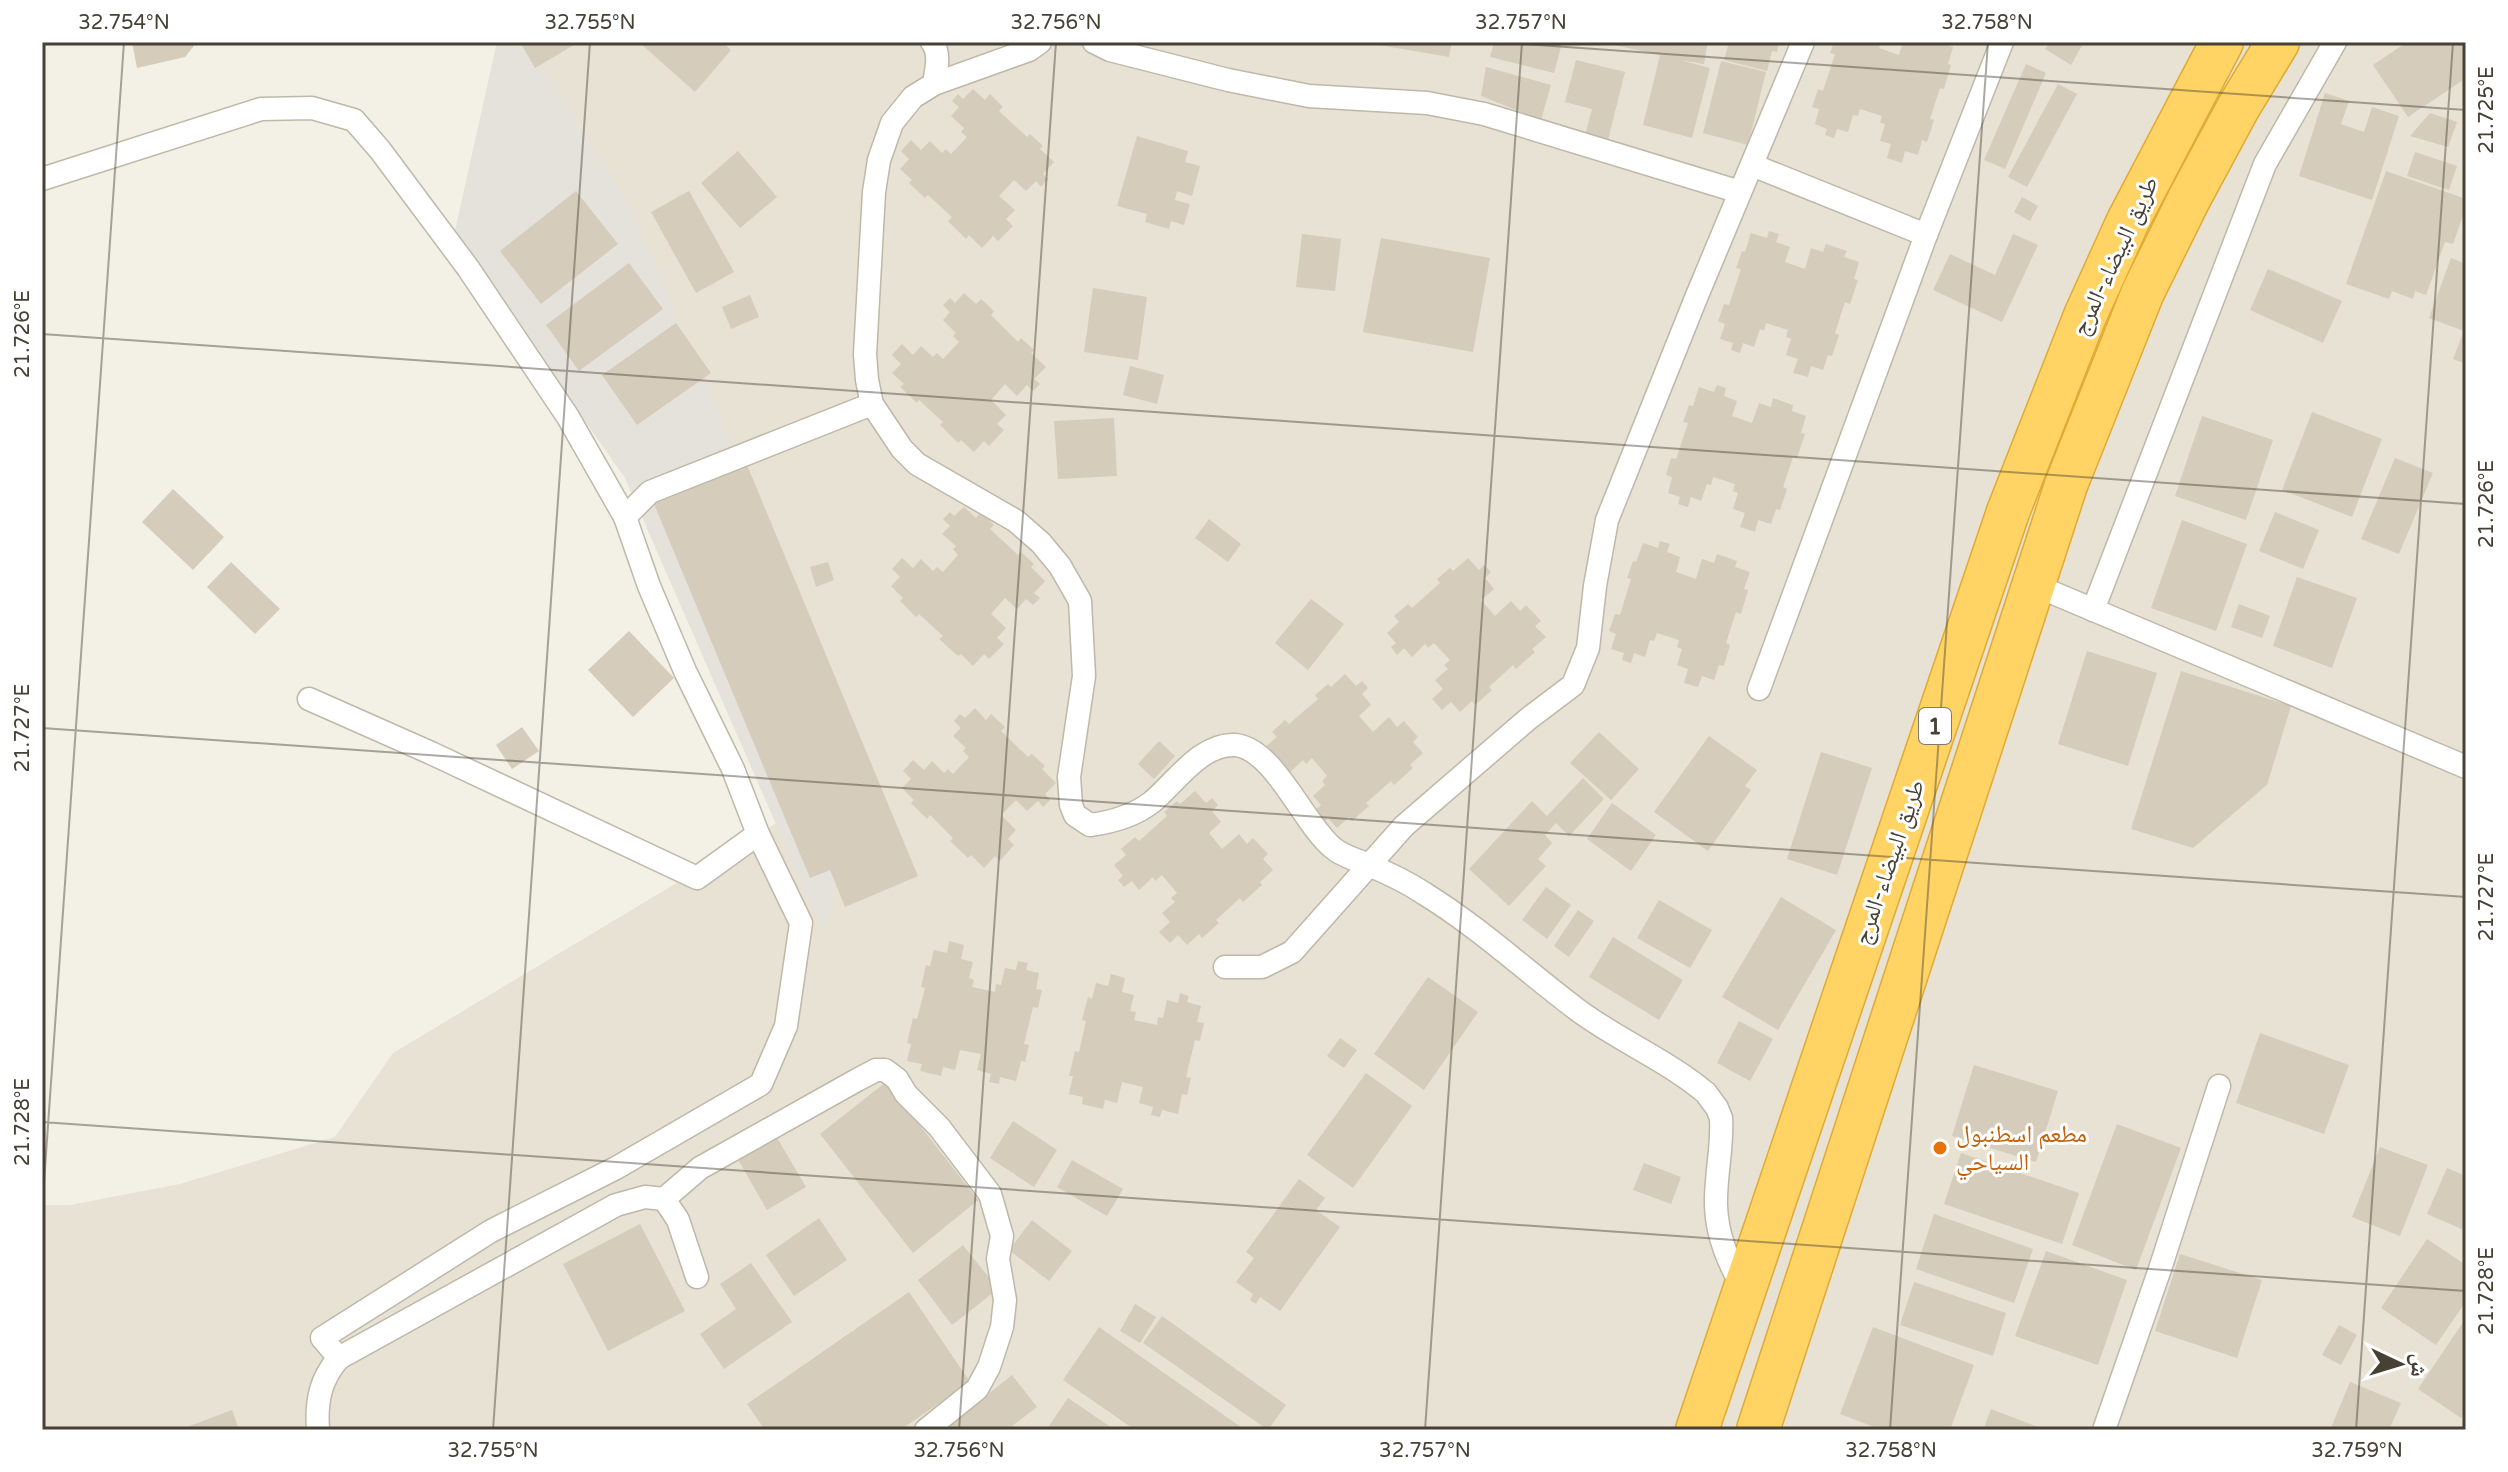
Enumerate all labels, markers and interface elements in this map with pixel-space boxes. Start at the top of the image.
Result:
text: 32.754°N [78,11,170,35]
text: 32.755°N [544,11,636,35]
text: 32.756°N [1010,11,1102,35]
text: 32.757°N [1475,11,1567,35]
text: 32.758°N [1941,11,2033,35]
text: 21.725°E [2475,66,2499,154]
street label: طريق البيضاء-المرج [2066,172,2165,341]
text: 21.726°E [11,290,35,378]
text: 21.726°E [2475,460,2499,548]
text: 21.727°E [11,684,35,772]
road number: 1 [1919,708,1951,744]
street label: طريق البيضاء-المرج [1848,776,1931,948]
text: 21.727°E [2475,853,2499,941]
text: 21.728°E [11,1078,35,1166]
place label: مطعم اسطنبول السياحي [1956,1120,2087,1181]
marker: مطعم اسطنبول السياحي [1931,1139,1949,1157]
text: 21.728°E [2475,1247,2499,1335]
north arrow [2360,1324,2440,1404]
text: ش [2405,1353,2433,1378]
text: 32.755°N [447,1439,539,1463]
text: 32.756°N [913,1439,1005,1463]
text: 32.757°N [1379,1439,1471,1463]
text: 32.758°N [1845,1439,1937,1463]
text: 32.759°N [2311,1439,2403,1463]

